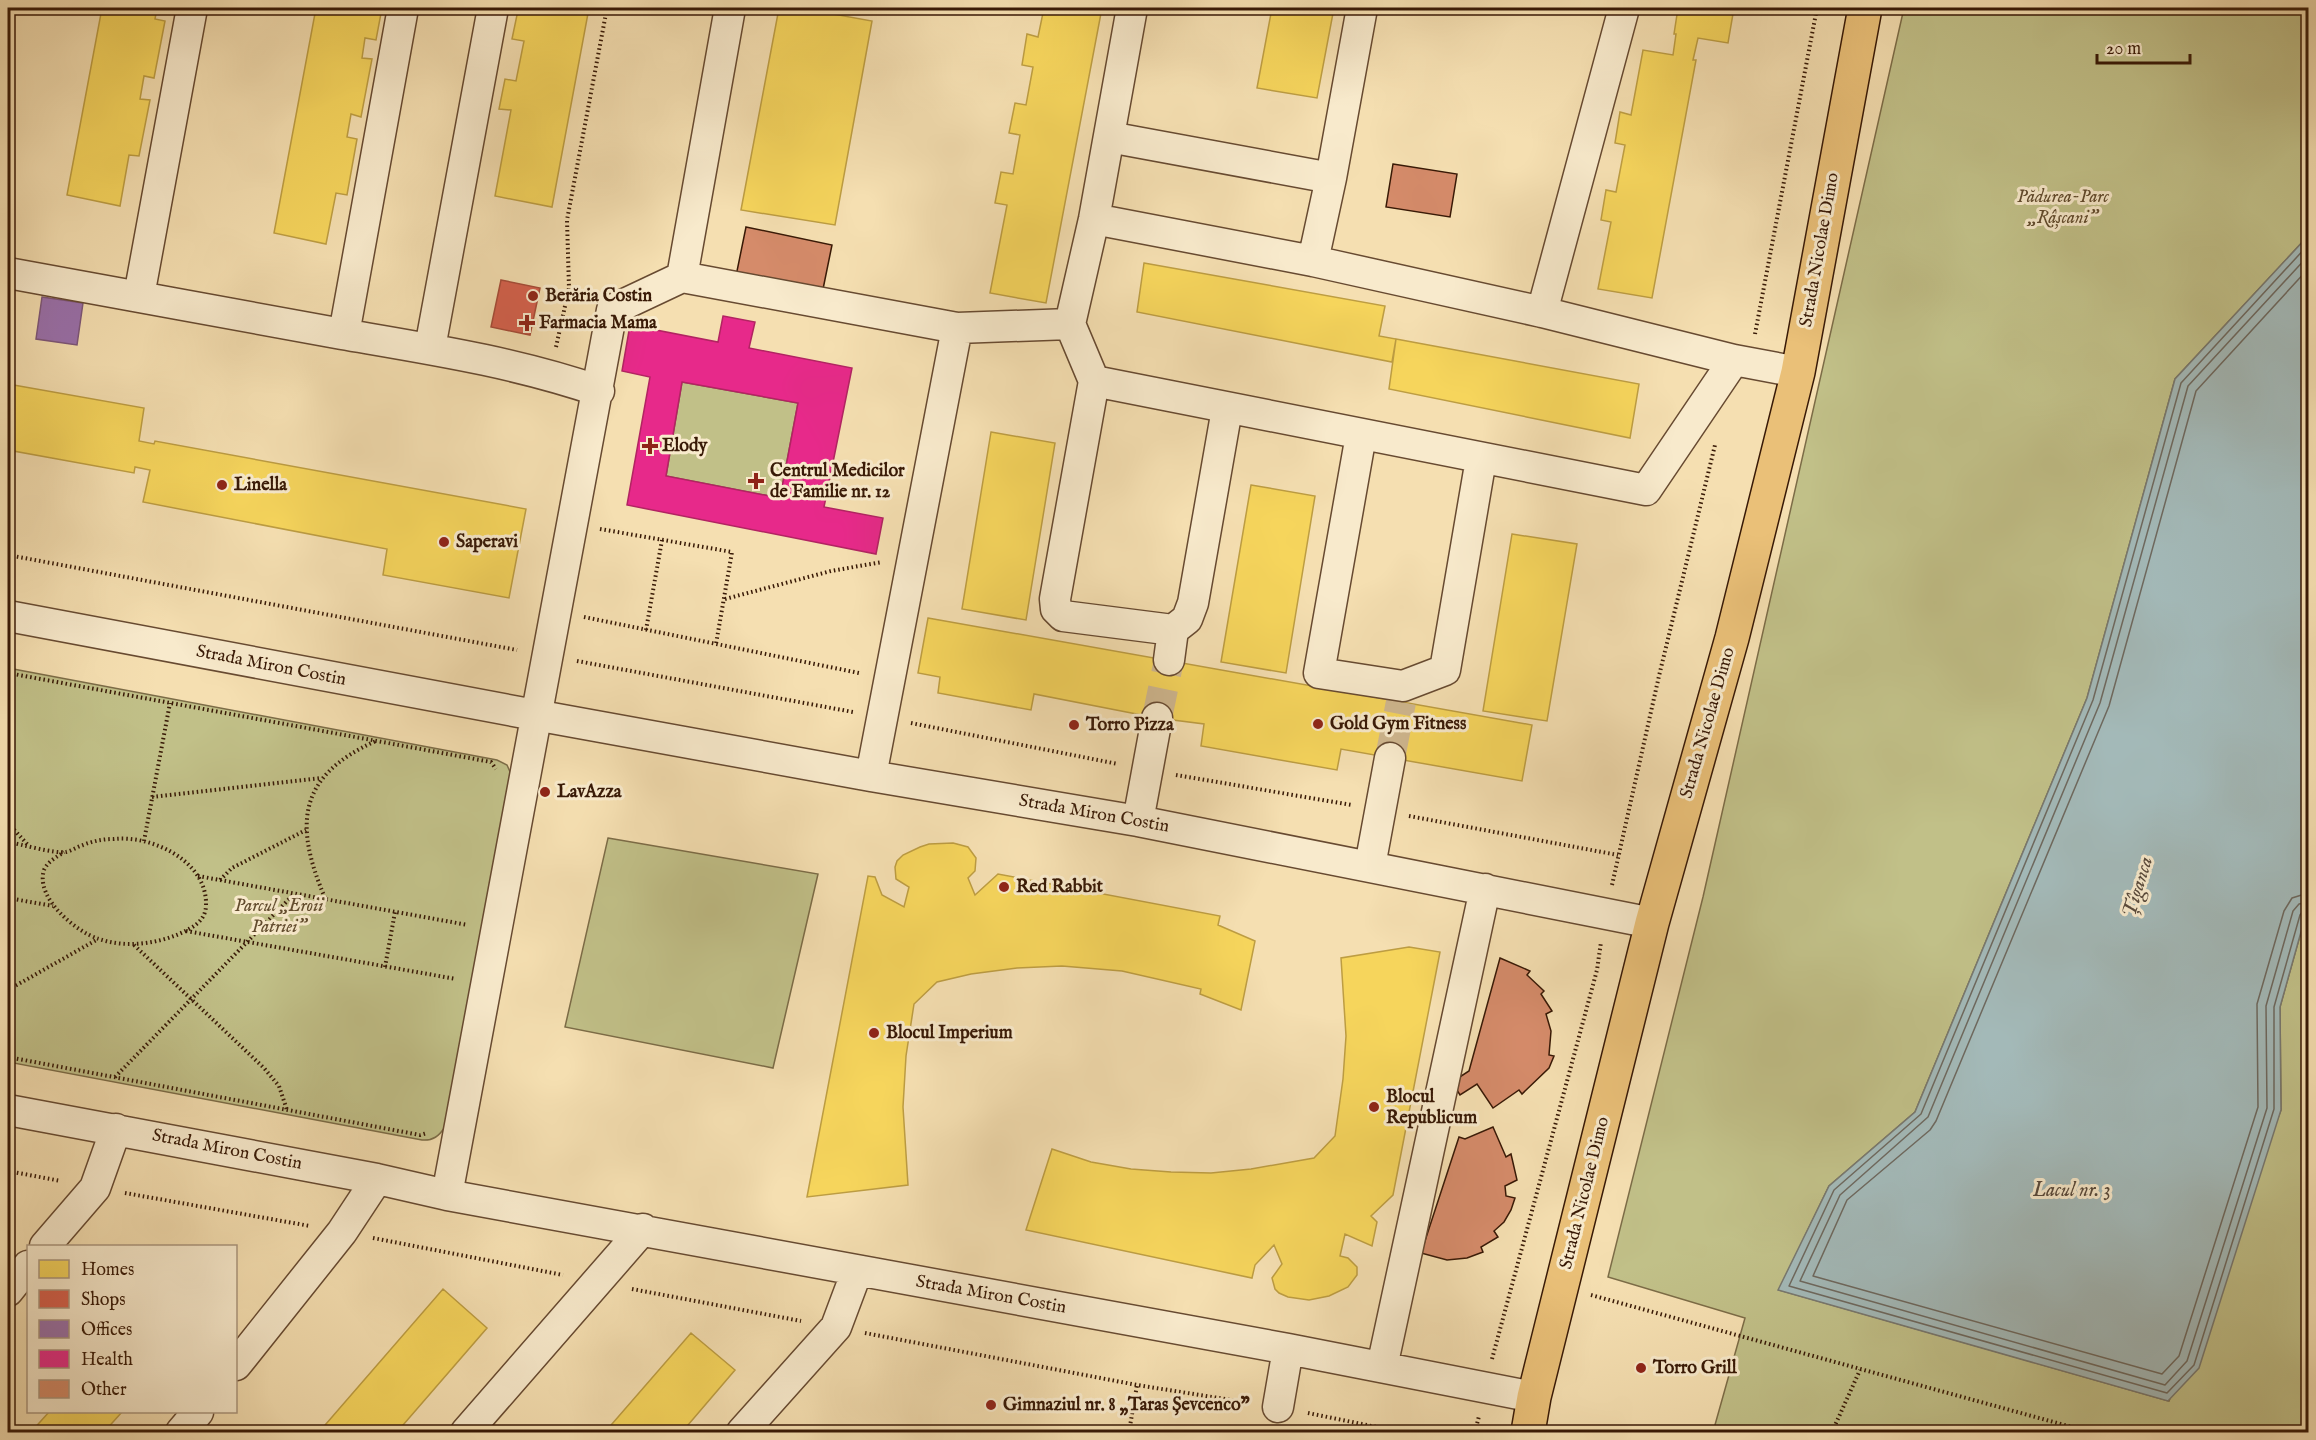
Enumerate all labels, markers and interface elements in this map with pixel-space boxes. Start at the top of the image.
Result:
scale bar [2097,27,2190,65]
text: 20 m [2106,38,2141,61]
street label: Strada Nicolae Dimo [1795,171,1845,329]
park label: Pădurea-Parc „Râșcani” [2017,186,2109,230]
place label: Berăria Costin [545,285,653,308]
marker: Berăria Costin [526,289,540,303]
place label: Farmacia Mama [539,312,658,335]
marker: Farmacia Mama [520,316,534,330]
place label: Elody [662,435,709,458]
marker: Elody [643,439,657,453]
place label: Centrul Medicilor de Familie nr. 12 [770,460,905,504]
marker: Centrul Medicilor de Familie nr. 12 [747,472,765,490]
place label: Linella [234,474,288,497]
marker: Linella [215,478,229,492]
place label: Saperavi [456,531,518,554]
marker: Saperavi [437,535,451,549]
street label: Strada Miron Costin [194,640,348,692]
street label: Strada Nicolae Dimo [1675,644,1741,801]
place label: Gold Gym Fitness [1330,713,1467,736]
place label: Torro Pizza [1085,714,1175,737]
marker: Gold Gym Fitness [1311,717,1325,731]
marker: Torro Pizza [1067,718,1081,732]
place label: LavAzza [557,781,623,804]
marker: LavAzza [538,785,552,799]
street label: Strada Miron Costin [1017,789,1171,839]
water label: Țîganca [2117,854,2160,921]
place label: Red Rabbit [1016,876,1104,899]
marker: Red Rabbit [997,880,1011,894]
park label: Parcul „Eroii Patriei” [235,895,325,939]
place label: Blocul Imperium [886,1022,1013,1045]
marker: Blocul Imperium [867,1026,881,1040]
place label: Blocul Republicum [1386,1086,1477,1130]
marker: Blocul Republicum [1367,1100,1381,1114]
street label: Strada Nicolae Dimo [1555,1114,1615,1272]
street label: Strada Miron Costin [150,1124,304,1176]
water label: Lacul nr. 3 [2032,1178,2111,1203]
legend [27,1245,237,1413]
text: Homes [81,1259,134,1282]
street label: Strada Miron Costin [914,1270,1068,1320]
text: Shops [81,1289,126,1312]
text: Offices [81,1319,132,1342]
text: Health [81,1349,133,1372]
place label: Torro Grill [1652,1357,1738,1380]
marker: Torro Grill [1634,1361,1648,1375]
text: Other [81,1379,127,1402]
place label: Gimnaziul nr. 8 „Taras Șevcenco” [1003,1394,1250,1417]
marker: Gimnaziul nr. 8 „Taras Șevcenco” [984,1398,998,1412]

